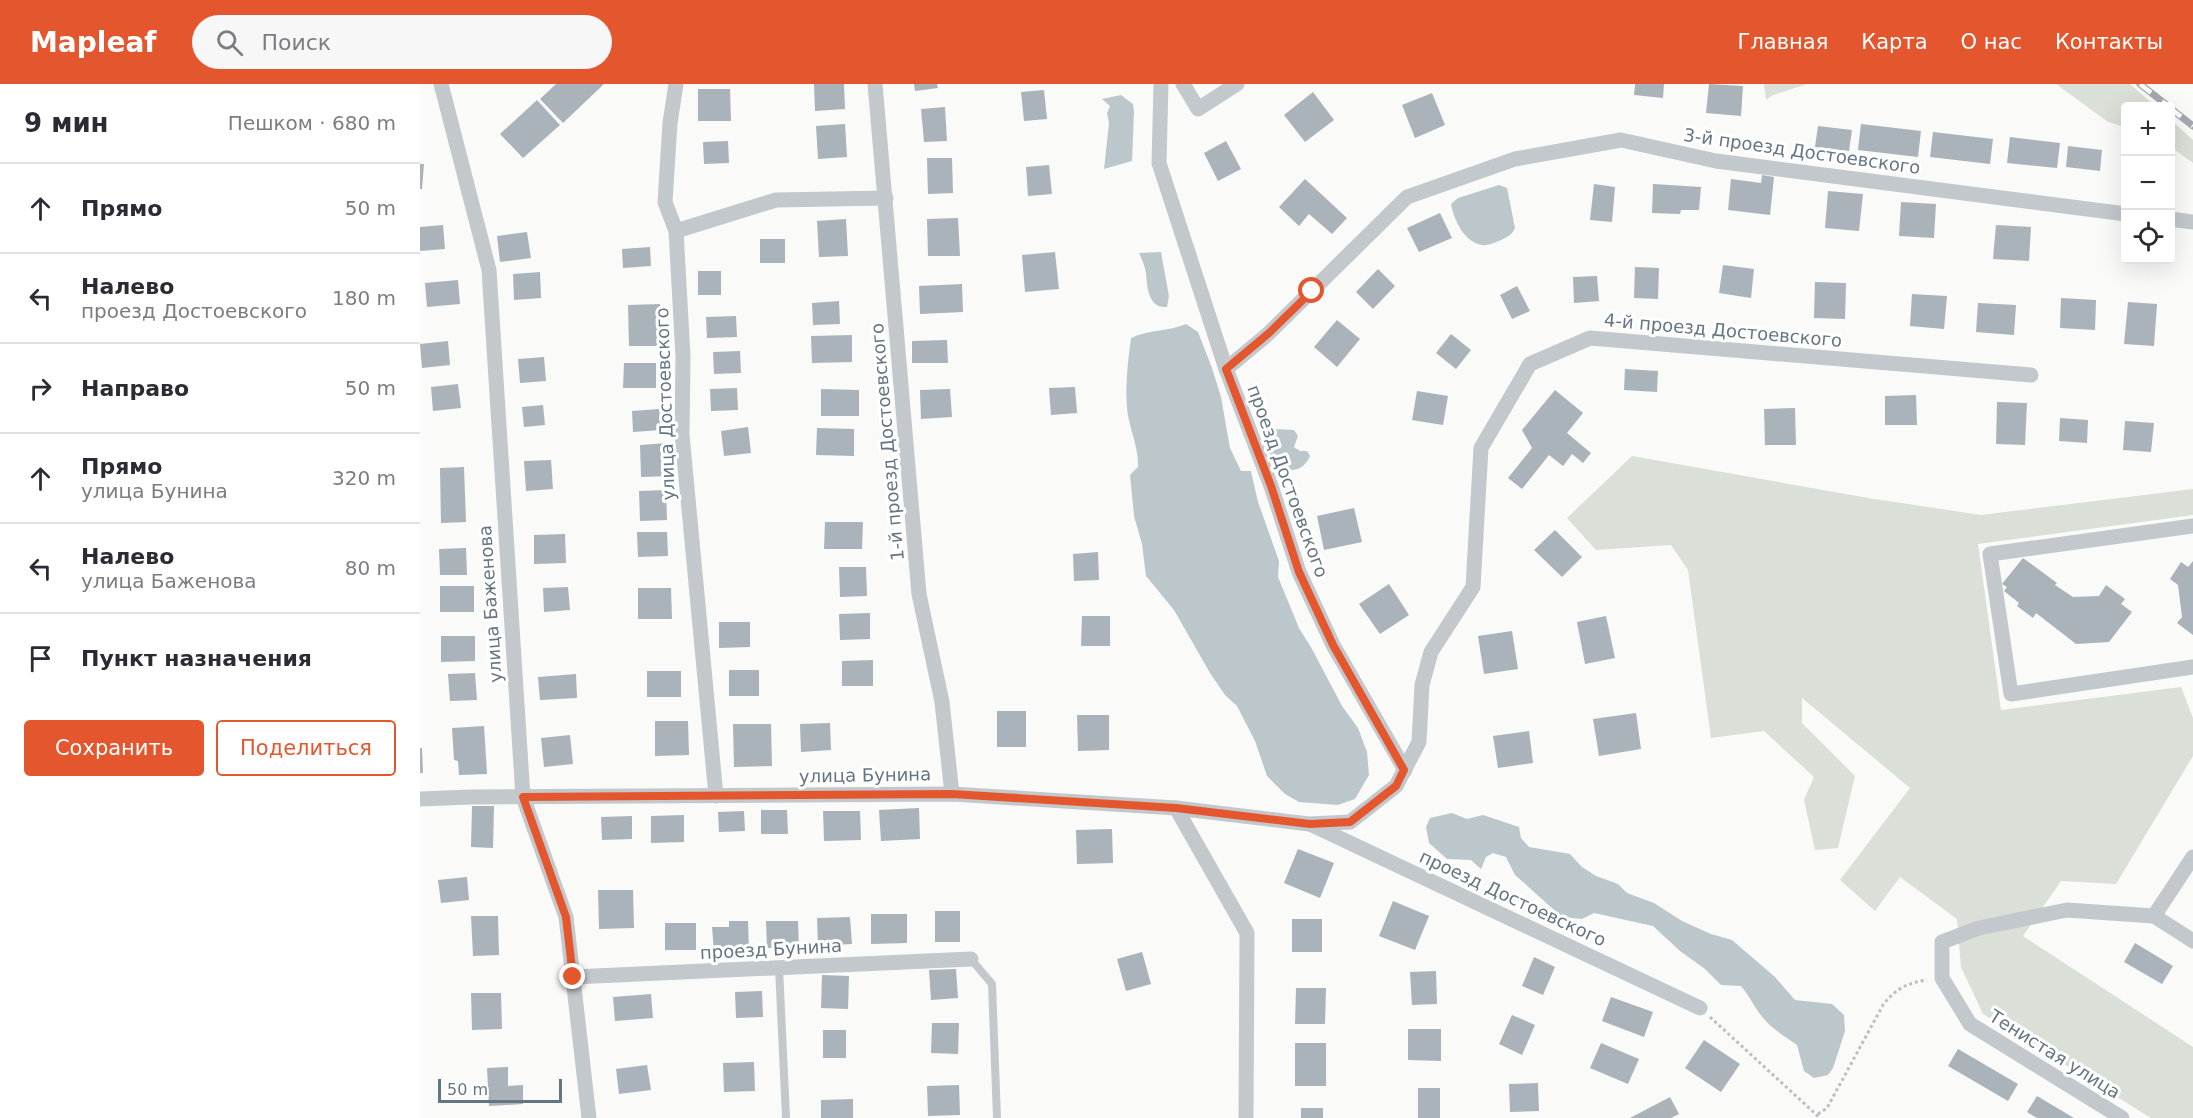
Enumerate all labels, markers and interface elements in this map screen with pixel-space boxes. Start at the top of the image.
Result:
search box [192,15,612,69]
text: Mapleaf [30,26,156,59]
icon: search [213,26,246,59]
text: Поиск [261,30,331,55]
text: Главная [1738,30,1828,54]
text: Карта [1861,30,1928,54]
text: О нас [1961,30,2022,54]
text: Контакты [2055,30,2163,54]
map controls [2121,102,2175,264]
button: + [2121,102,2175,156]
text: 9 мин [24,108,109,138]
text: Пешком · 680 m [228,111,396,135]
street label: 3-й проезд Достоевского [1682,124,1922,178]
button: − [2121,156,2175,210]
icon: ahead [24,192,57,225]
text: Прямо [81,196,162,221]
text: 50 m [345,196,396,220]
button: locate [2121,210,2175,264]
text: Налево [81,274,174,299]
route start [1298,277,1324,303]
icon: left [24,282,57,315]
text: 180 m [332,286,396,310]
text: проезд Достоевского [81,299,307,323]
street label: улица Достоевского [651,307,679,501]
street label: 4-й проезд Достоевского [1603,309,1843,351]
street label: 1-й проезд Достоевского [866,322,908,562]
icon: right [24,372,57,405]
text: Направо [81,376,189,401]
text: 50 m [345,376,396,400]
street label: проезд Достоевского [1243,382,1333,580]
text: Прямо [81,454,162,479]
icon: ahead [24,462,57,495]
text: 320 m [332,466,396,490]
text: улица Бунина [81,479,228,503]
street label: улица Баженова [474,524,506,684]
text: Налево [81,544,174,569]
icon: left [24,552,57,585]
text: 80 m [345,556,396,580]
text: улица Баженова [81,569,257,593]
icon: arrive [24,642,57,675]
text: Пункт назначения [81,646,312,671]
button: Сохранить [24,720,204,776]
button: Поделиться [216,720,396,776]
street label: улица Бунина [799,763,931,787]
street label: проезд Достоевского [1416,845,1610,951]
street label: проезд Бунина [699,935,843,963]
route end [559,963,585,989]
street label: Тенистая улица [1985,1005,2124,1103]
scale bar [438,1076,562,1104]
text: 50 m [447,1080,488,1099]

